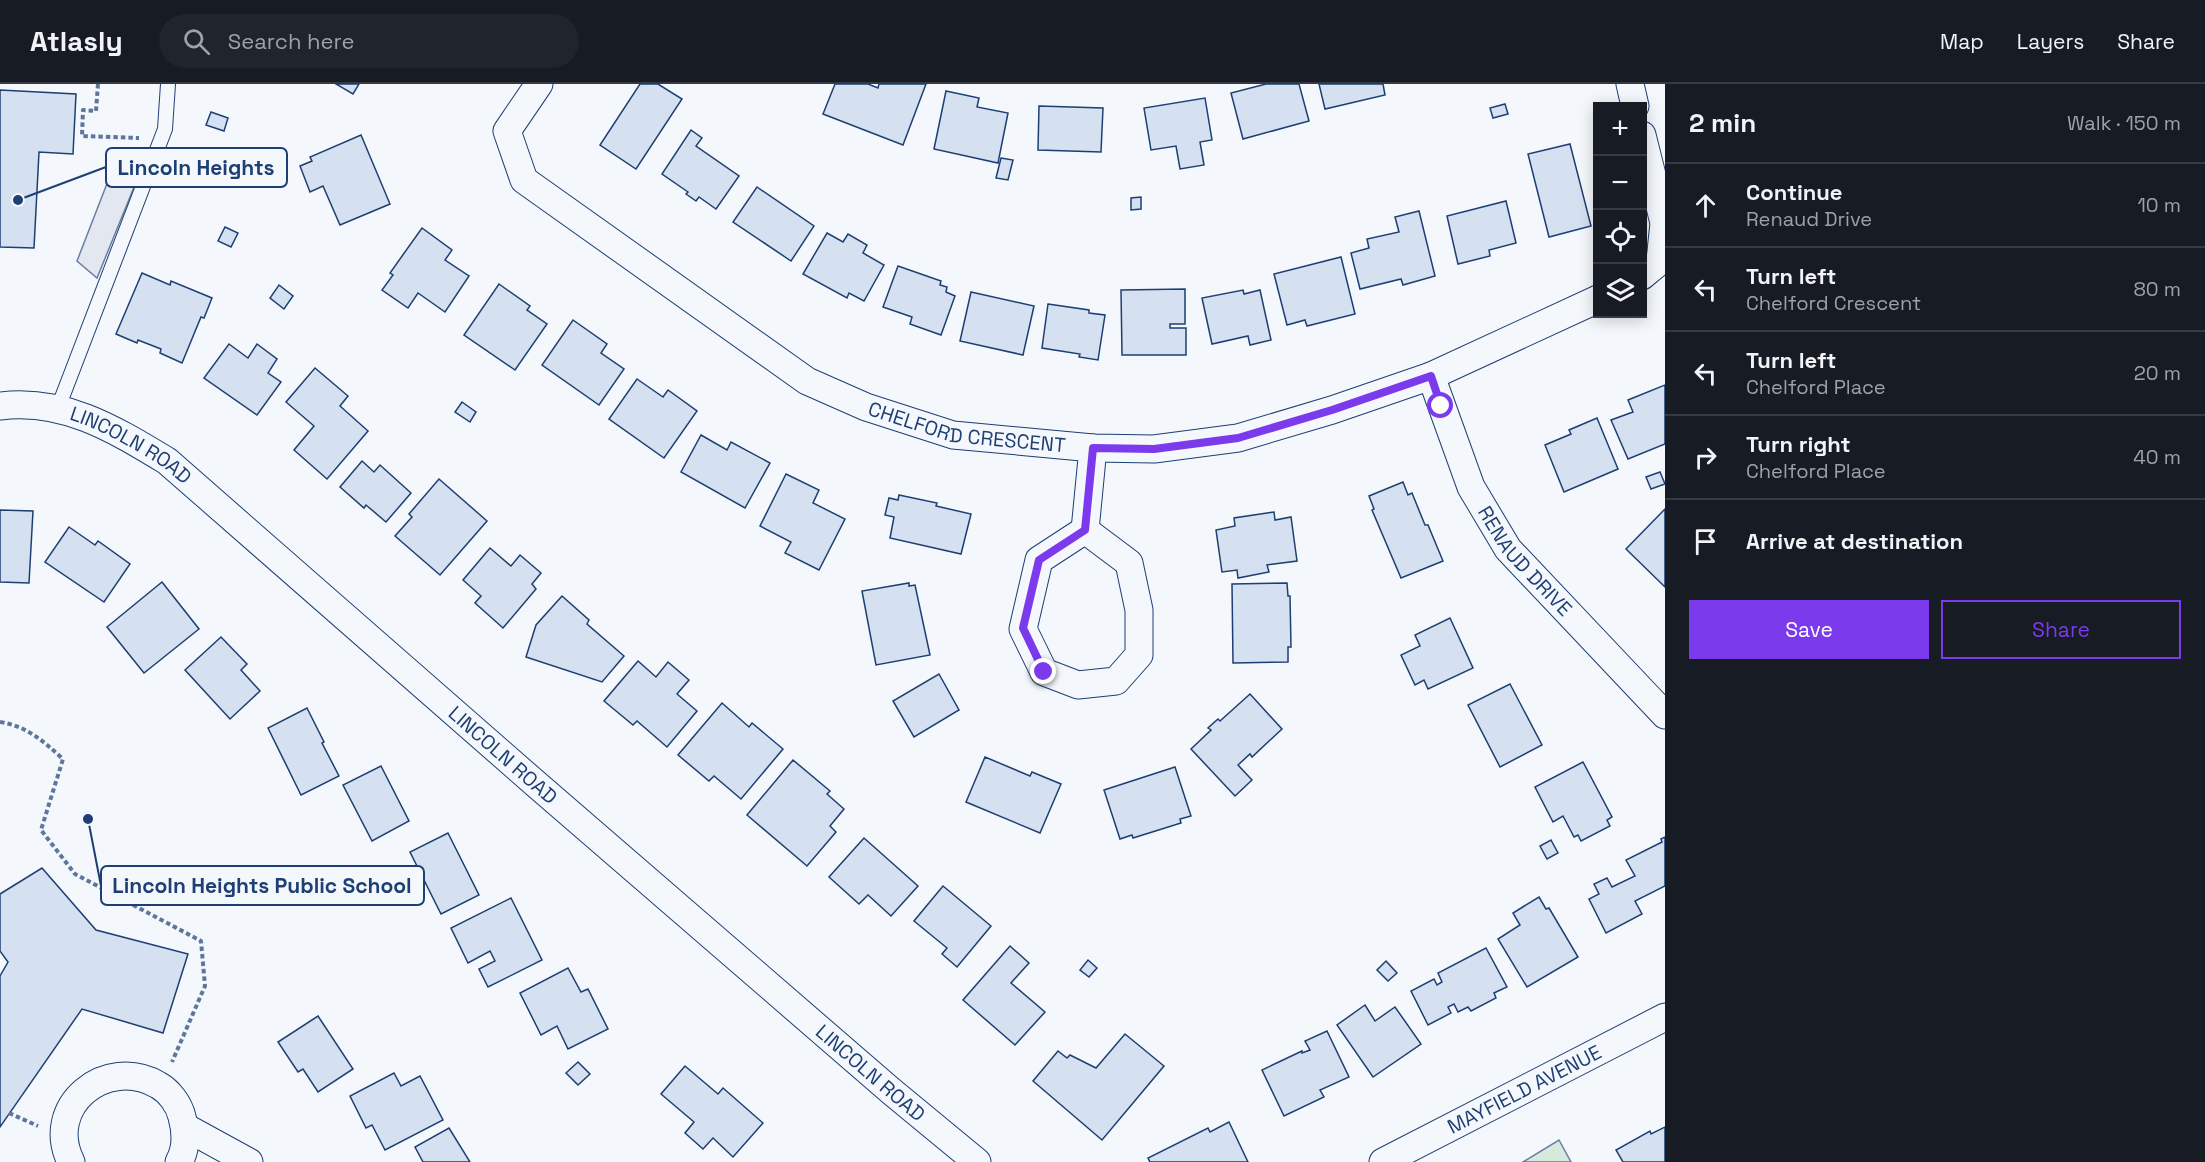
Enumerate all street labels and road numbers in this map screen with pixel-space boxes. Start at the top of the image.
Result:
street label: CHELFORD CRESCENT [865,396,1067,458]
street label: LINCOLN ROAD [67,400,197,490]
street label: RENAUD DRIVE [1472,501,1578,622]
street label: LINCOLN ROAD [443,700,563,810]
street label: LINCOLN ROAD [810,1019,931,1127]
street label: MAYFIELD AVENUE [1443,1039,1606,1140]

